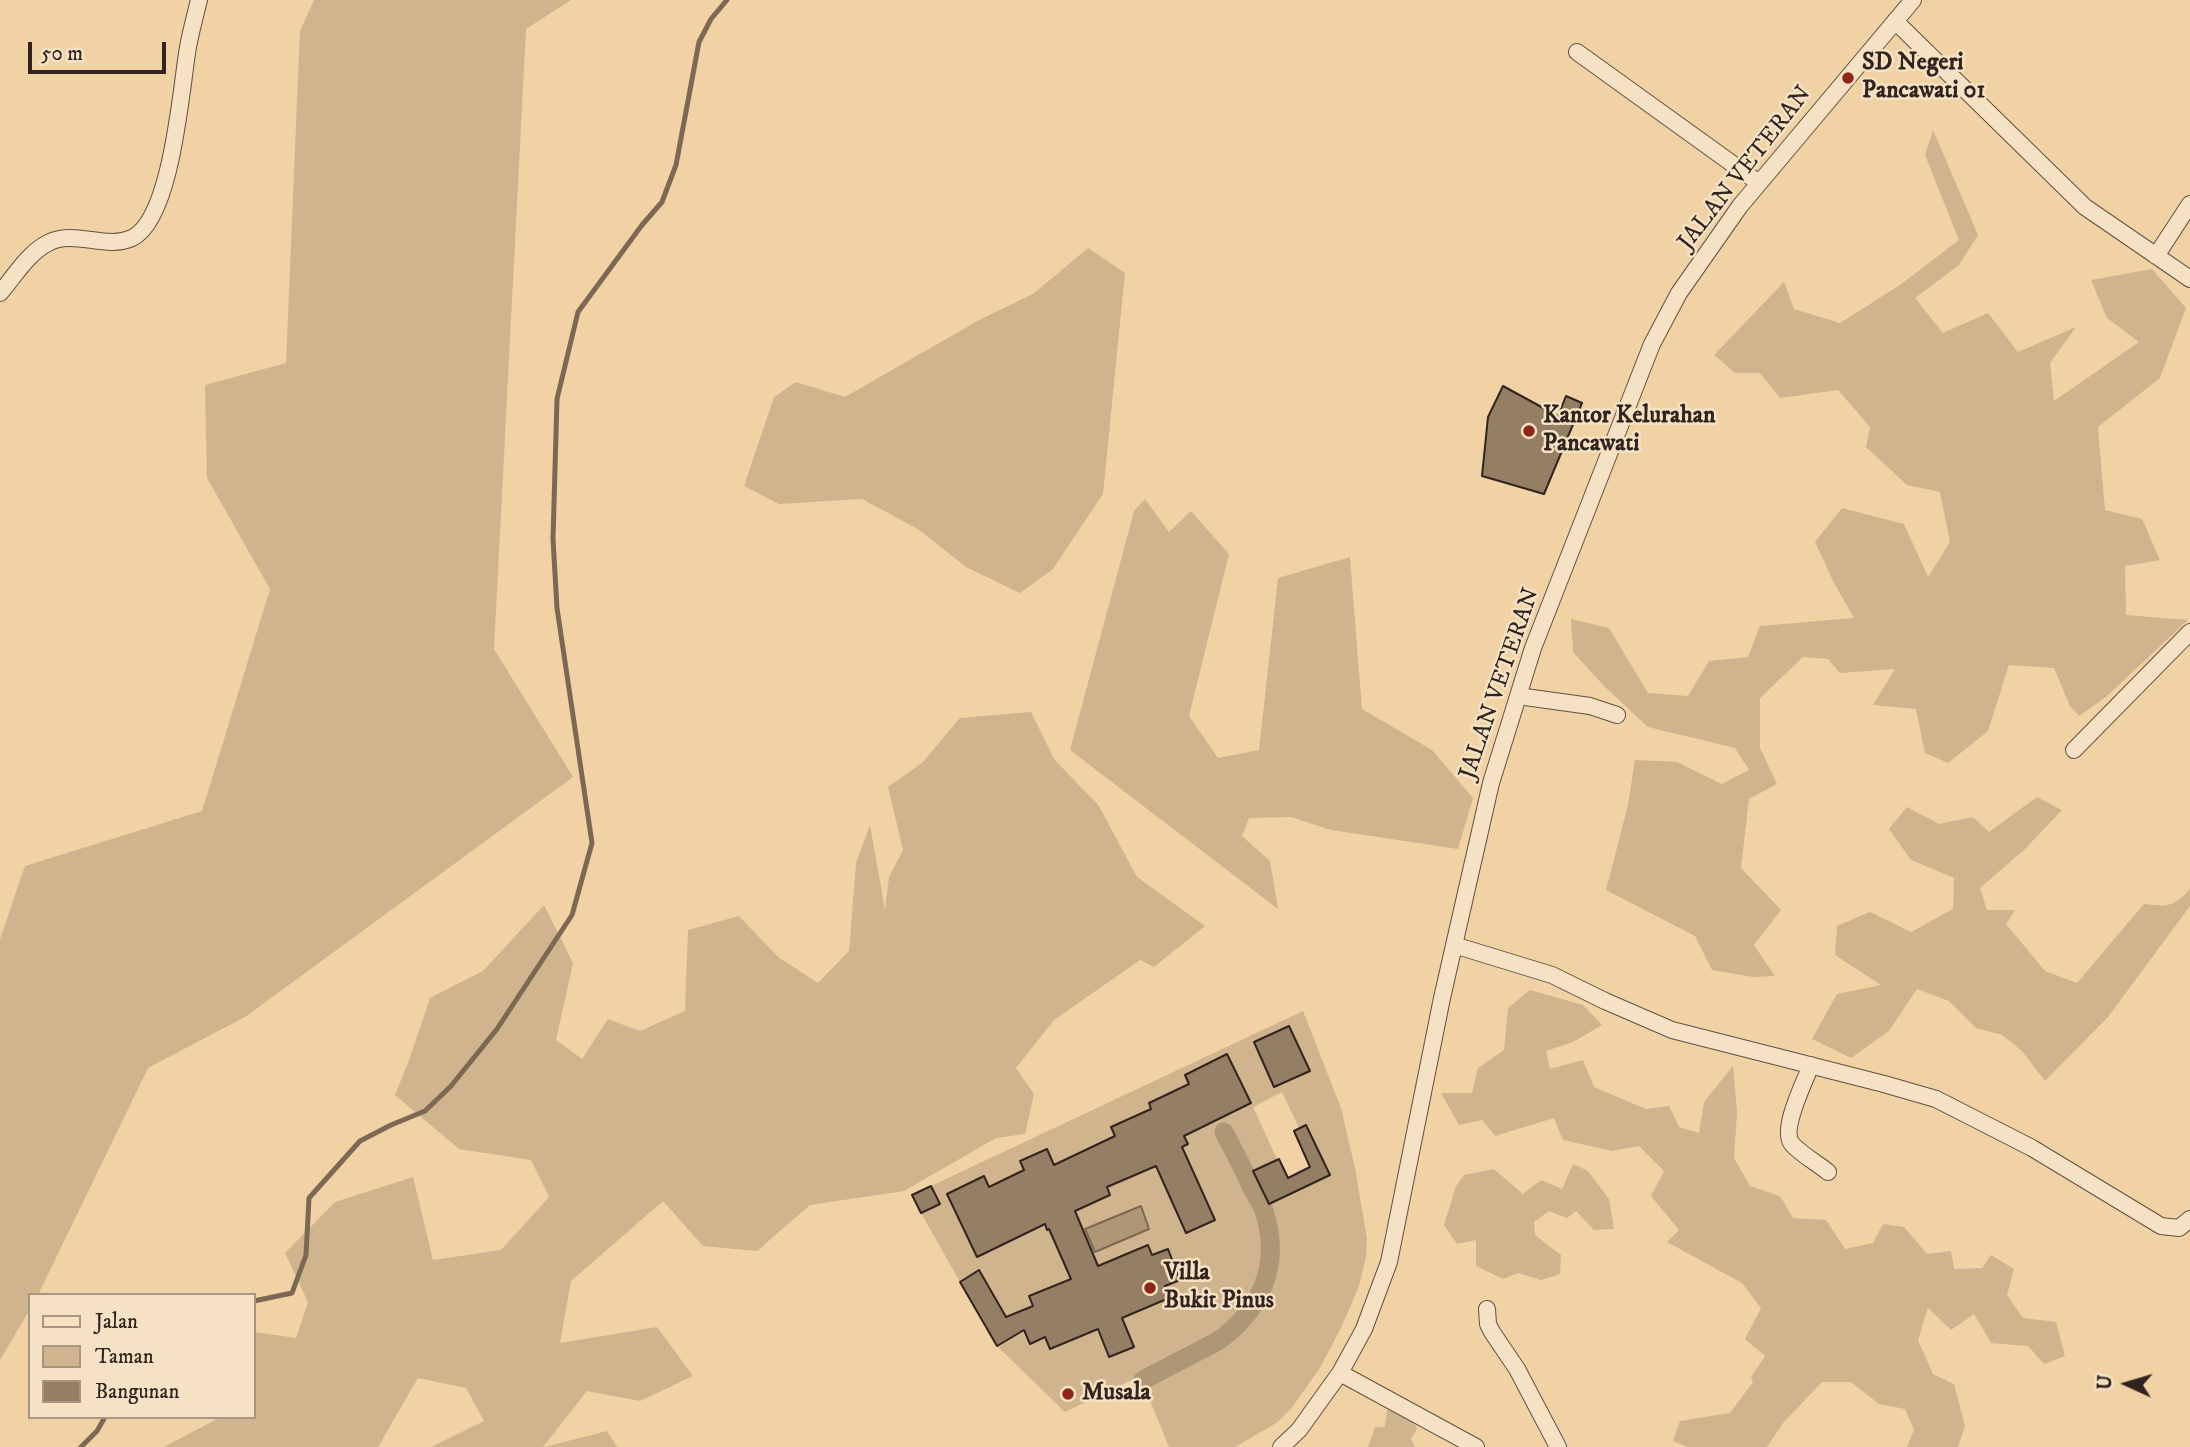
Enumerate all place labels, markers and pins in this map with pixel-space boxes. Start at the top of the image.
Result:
place label: SD Negeri Pancawati 01 [1862,50,1985,106]
marker: SD Negeri Pancawati 01 [1840,70,1856,86]
place label: Kantor Kelurahan Pancawati [1543,403,1716,459]
marker: Kantor Kelurahan Pancawati [1521,423,1537,439]
place label: Villa Bukit Pinus [1164,1260,1274,1316]
marker: Villa Bukit Pinus [1142,1280,1158,1296]
place label: Musala [1082,1380,1151,1408]
marker: Musala [1060,1386,1076,1402]

